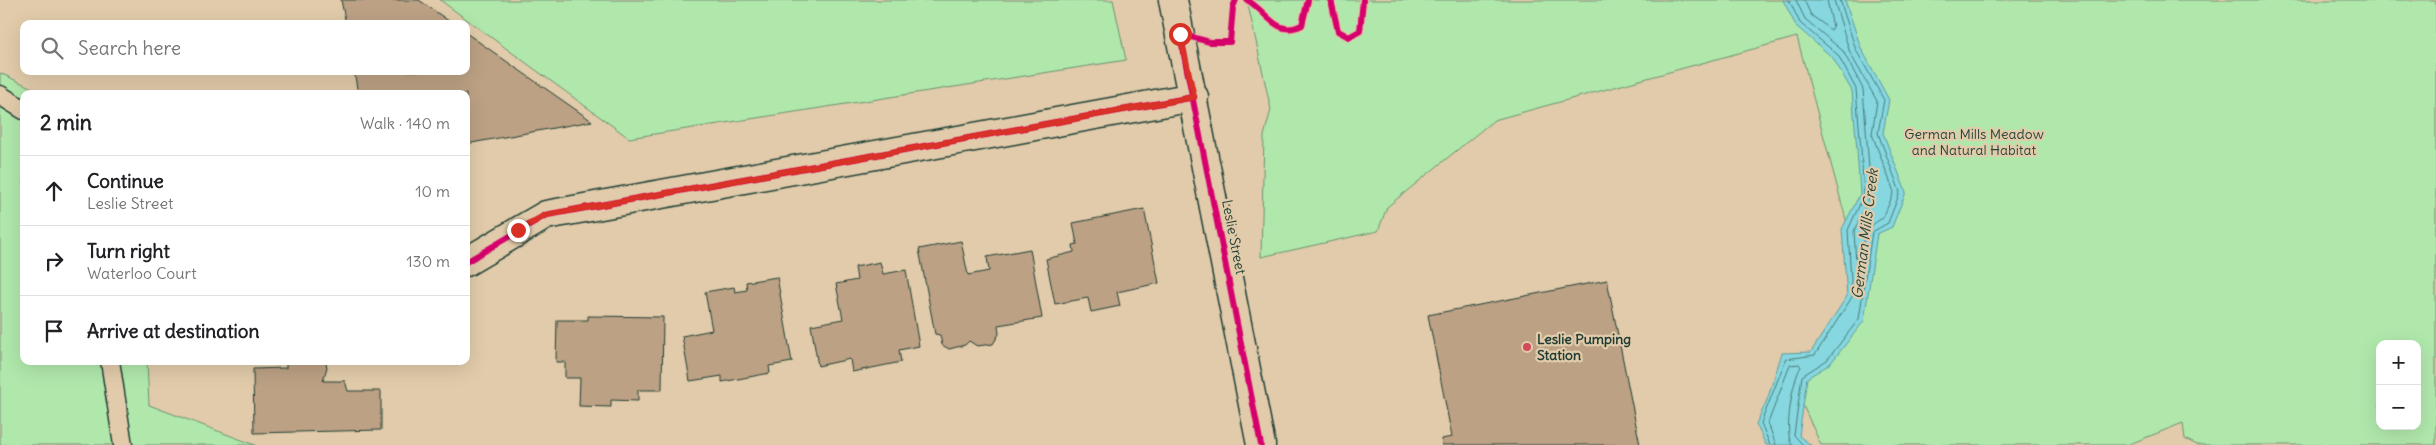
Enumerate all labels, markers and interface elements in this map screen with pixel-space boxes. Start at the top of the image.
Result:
search box [20,20,470,75]
route start [1169,23,1192,46]
icon: search [38,34,66,62]
text: Search here [78,36,181,60]
text: 2 min [40,109,92,136]
text: Walk · 140 m [360,113,450,133]
park label: German Mills Meadow and Natural Habitat [1904,125,2044,159]
water label: German Mills Creek [1847,167,1882,300]
text: Continue [87,169,164,193]
icon: ahead [40,177,68,205]
text: 10 m [415,181,450,201]
text: Leslie Street [87,193,173,213]
street label: Leslie Street [1218,198,1250,276]
route end [507,219,530,242]
text: Turn right [87,239,170,263]
icon: right [40,247,68,275]
text: 130 m [406,251,450,271]
text: Waterloo Court [87,263,197,283]
icon: arrive [40,317,68,345]
text: Arrive at destination [87,319,260,343]
place label: Leslie Pumping Station [1537,330,1631,364]
map controls [2376,340,2421,430]
button: + [2376,340,2421,385]
marker: Leslie Pumping Station [1521,341,1533,353]
button: − [2376,385,2421,430]

